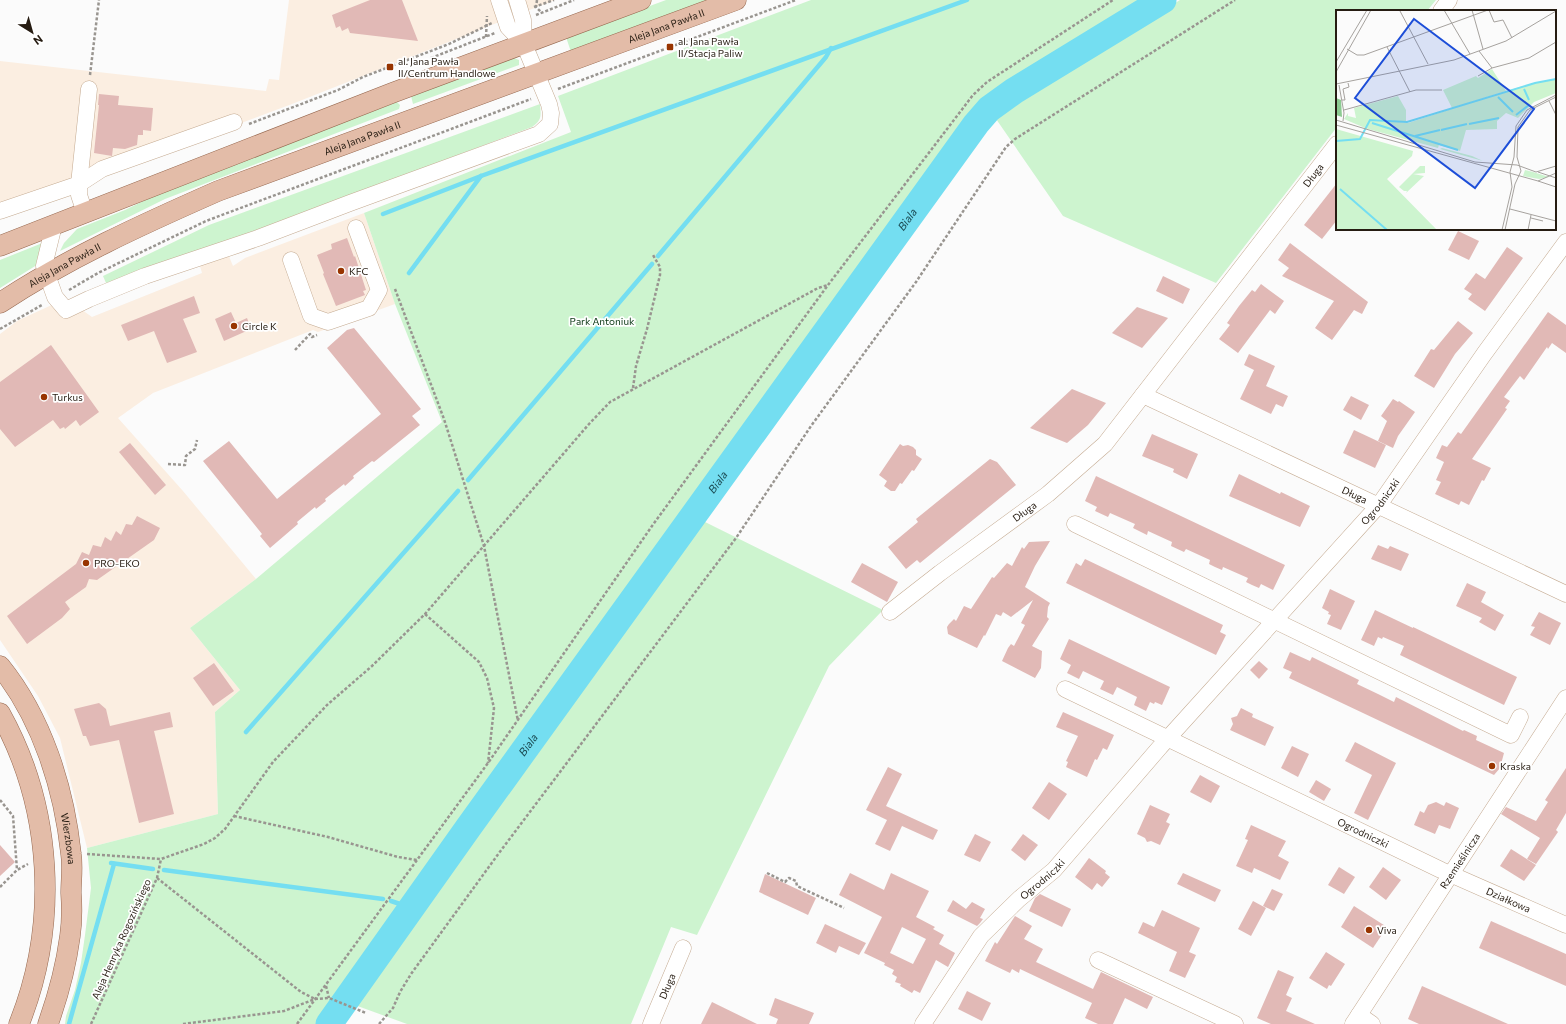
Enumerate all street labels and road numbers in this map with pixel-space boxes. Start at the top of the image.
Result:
street label: Aleja Jana Pawła II [626,6,706,45]
street label: Aleja Jana Pawła II [322,118,402,157]
street label: Długa [1300,161,1326,189]
street label: Aleja Jana Pawła II [26,240,103,290]
street label: Ogrodniczki [1358,476,1402,527]
street label: Długa [1340,484,1369,506]
street label: Długa [1010,499,1039,524]
street label: Wierzbowa [59,812,78,865]
street label: Ogrodniczki [1336,815,1391,850]
street label: Rzemieślnicza [1437,831,1482,891]
street label: Ogrodniczki [1017,856,1067,902]
street label: Aleja Henryka Rogozińskiego [89,877,153,1001]
street label: Działkowa [1484,885,1533,915]
street label: Długa [656,972,678,1001]

